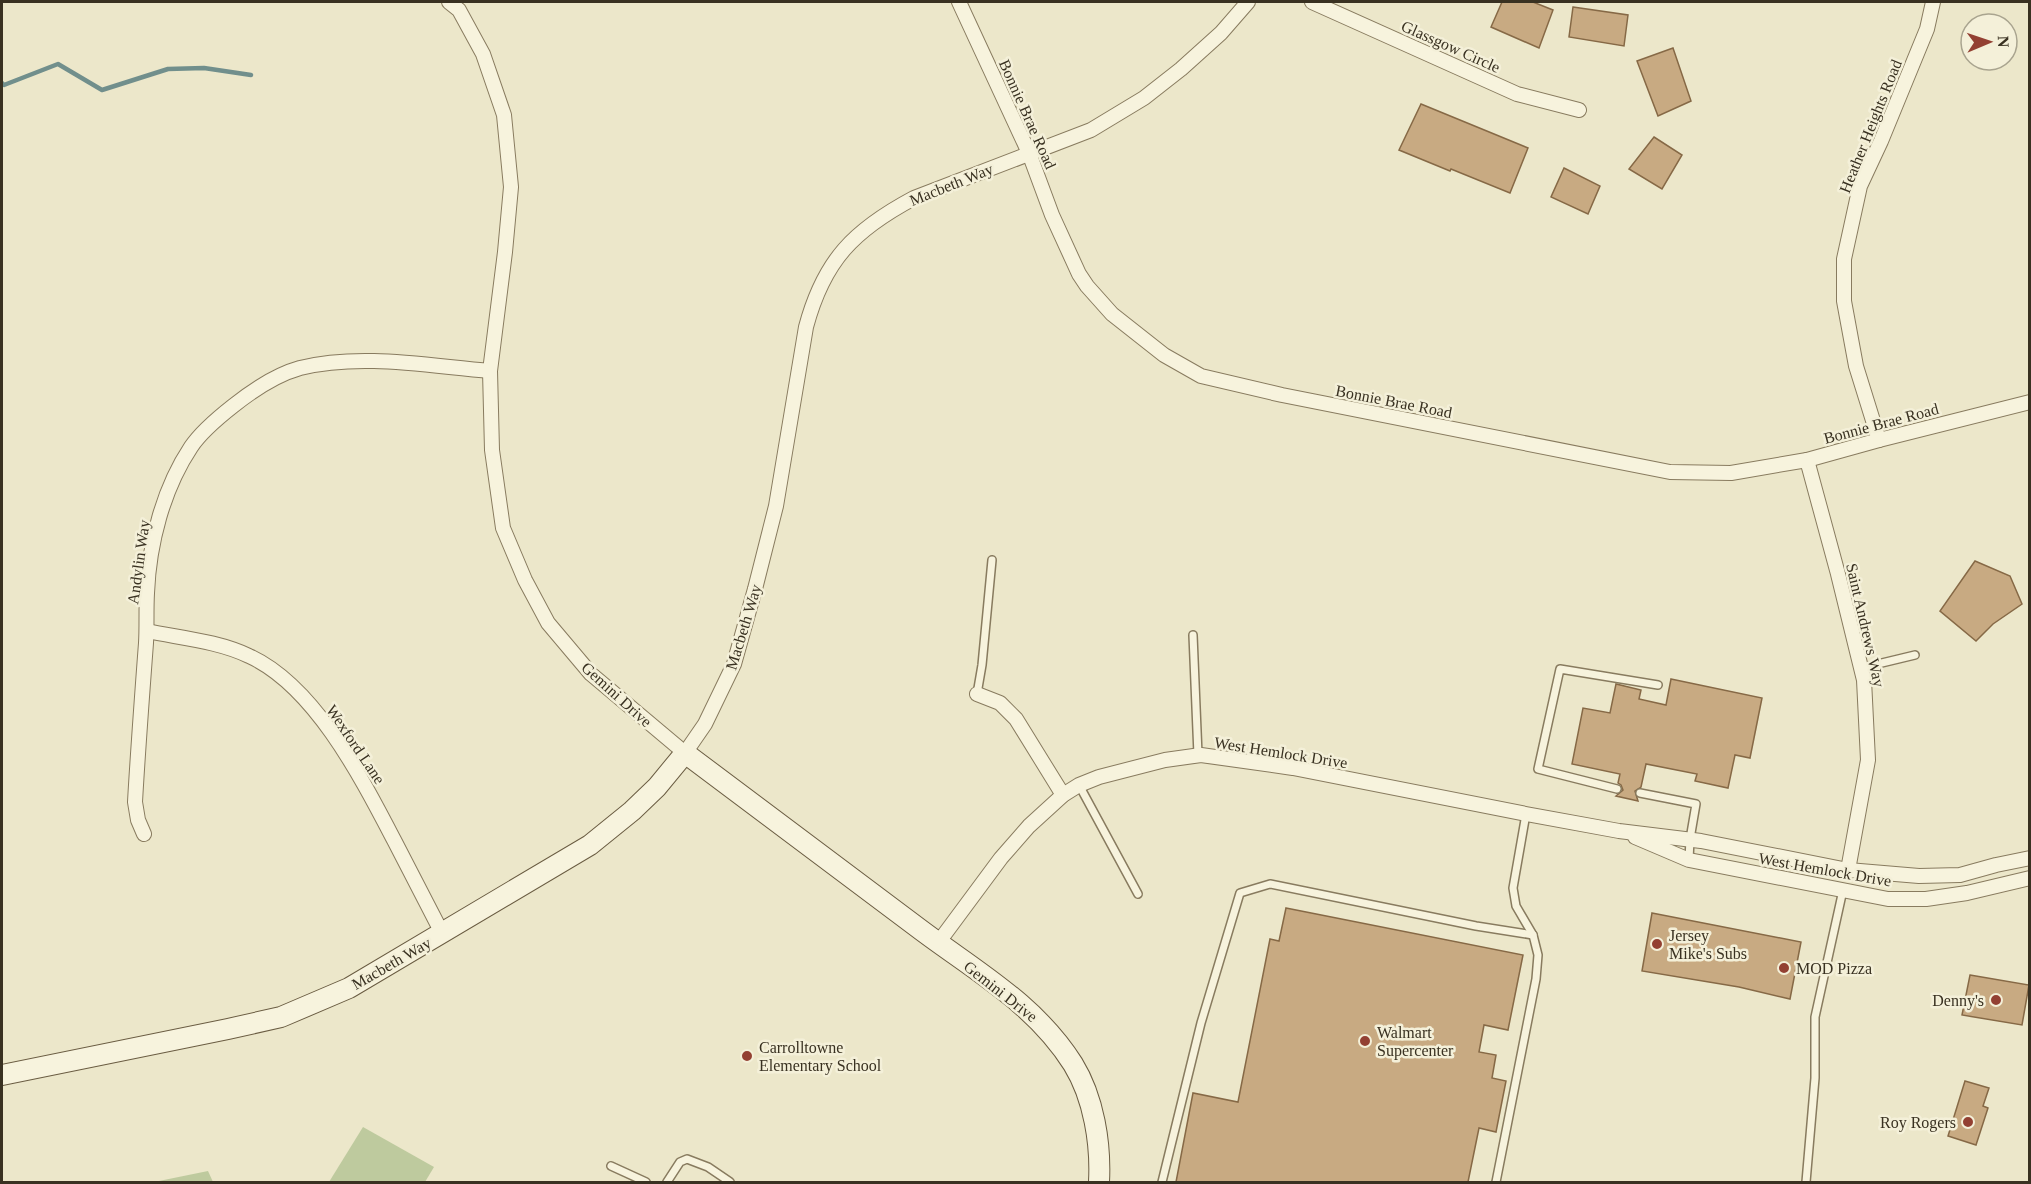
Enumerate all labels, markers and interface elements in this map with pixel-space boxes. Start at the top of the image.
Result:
north arrow [1959,12,2019,72]
street label: Glassgow Circle [1398,17,1503,77]
text: N [1995,35,2012,48]
street label: Bonnie Brae Road [996,57,1059,172]
street label: Heather Heights Road [1836,57,1906,196]
street label: Macbeth Way [907,160,996,210]
street label: Bonnie Brae Road [1334,382,1454,421]
street label: Bonnie Brae Road [1822,400,1940,447]
street label: Andylin Way [124,519,154,606]
street label: Saint Andrews Way [1842,562,1888,689]
street label: Macbeth Way [722,582,766,672]
street label: Gemini Drive [578,658,655,730]
street label: Wexford Lane [323,702,388,787]
street label: West Hemlock Drive [1213,734,1349,771]
street label: West Hemlock Drive [1757,849,1893,890]
place label: Jersey Mike's Subs [1669,927,1747,962]
street label: Macbeth Way [349,934,434,994]
marker: Jersey Mike's Subs [1650,937,1664,951]
street label: Gemini Drive [961,957,1041,1025]
place label: MOD Pizza [1796,960,1872,977]
marker: MOD Pizza [1777,961,1791,975]
place label: Denny's [1932,992,1984,1010]
marker: Denny's [1989,993,2003,1007]
place label: Walmart Supercenter [1377,1024,1454,1060]
marker: Walmart Supercenter [1358,1034,1372,1048]
place label: Carrolltowne Elementary School [759,1039,882,1075]
marker: Carrolltowne Elementary School [740,1049,754,1063]
place label: Roy Rogers [1880,1114,1956,1132]
marker: Roy Rogers [1961,1115,1975,1129]

